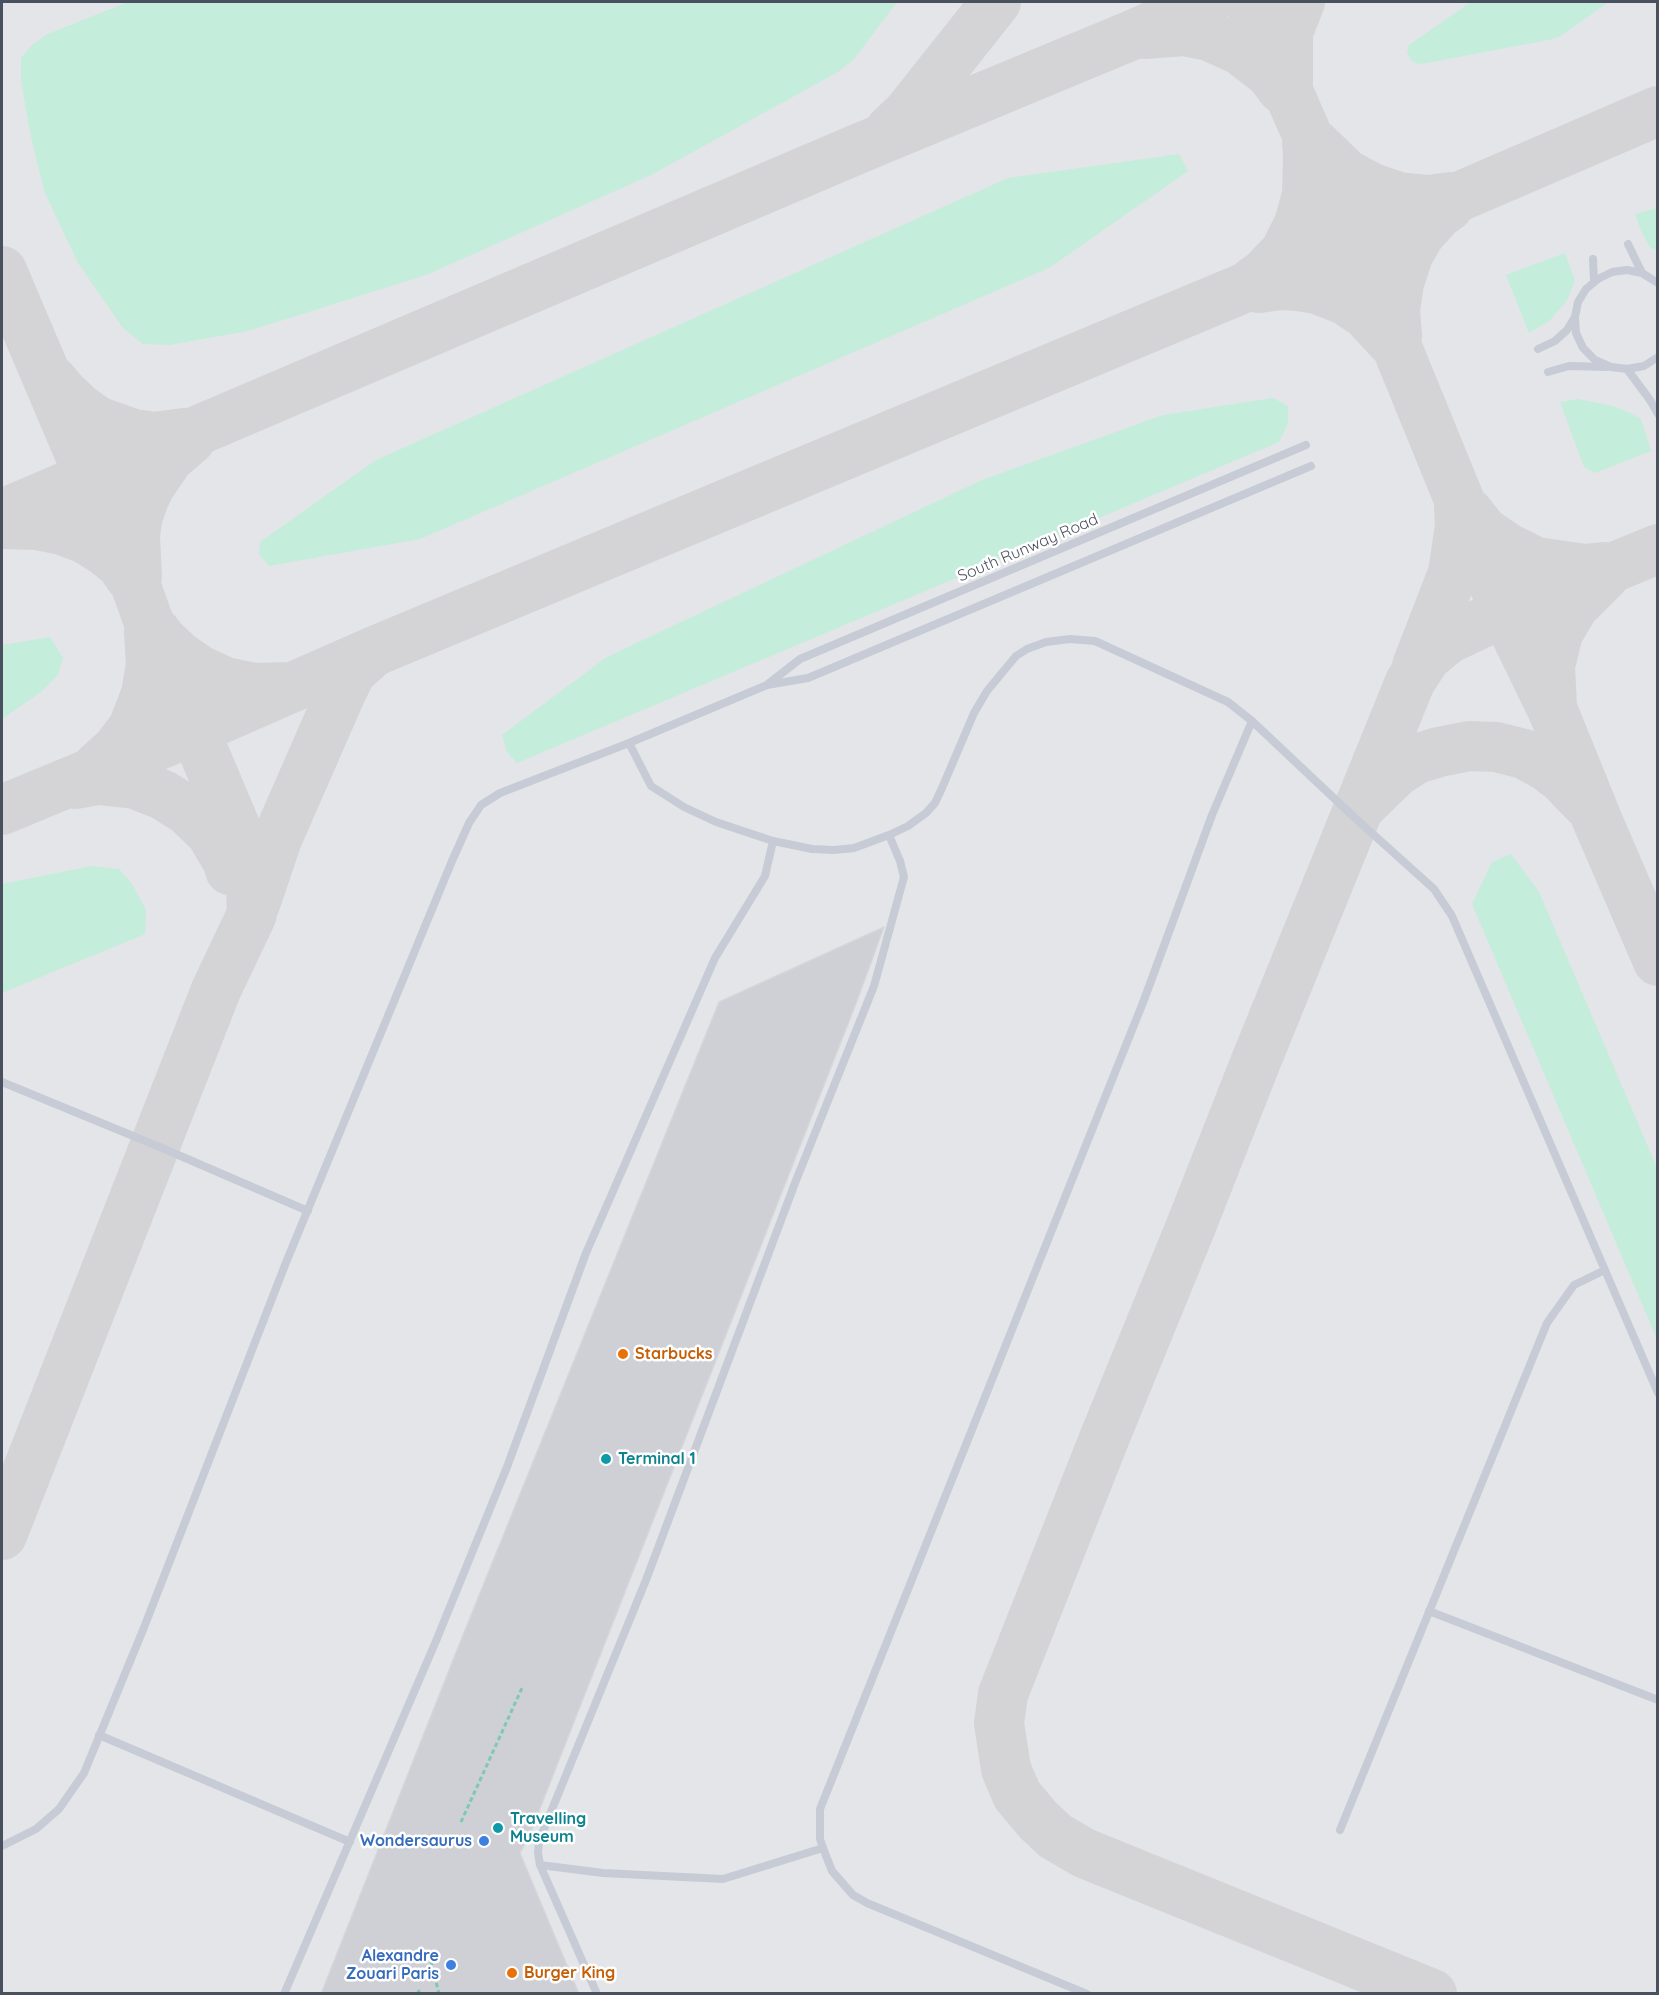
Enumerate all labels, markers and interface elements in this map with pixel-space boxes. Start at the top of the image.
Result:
street label: South Runway Road [955,510,1101,586]
place label: Starbucks [635,1344,713,1364]
marker: Starbucks [616,1347,630,1361]
place label: Terminal 1 [618,1449,696,1469]
marker: Terminal 1 [599,1452,613,1466]
place label: Travelling Museum [510,1809,586,1847]
marker: Travelling Museum [491,1821,505,1835]
place label: Wondersaurus [360,1831,472,1851]
marker: Wondersaurus [477,1834,491,1848]
place label: Alexandre Zouari Paris [346,1946,439,1984]
marker: Alexandre Zouari Paris [444,1958,458,1972]
place label: Burger King [524,1963,615,1983]
marker: Burger King [505,1966,519,1980]

